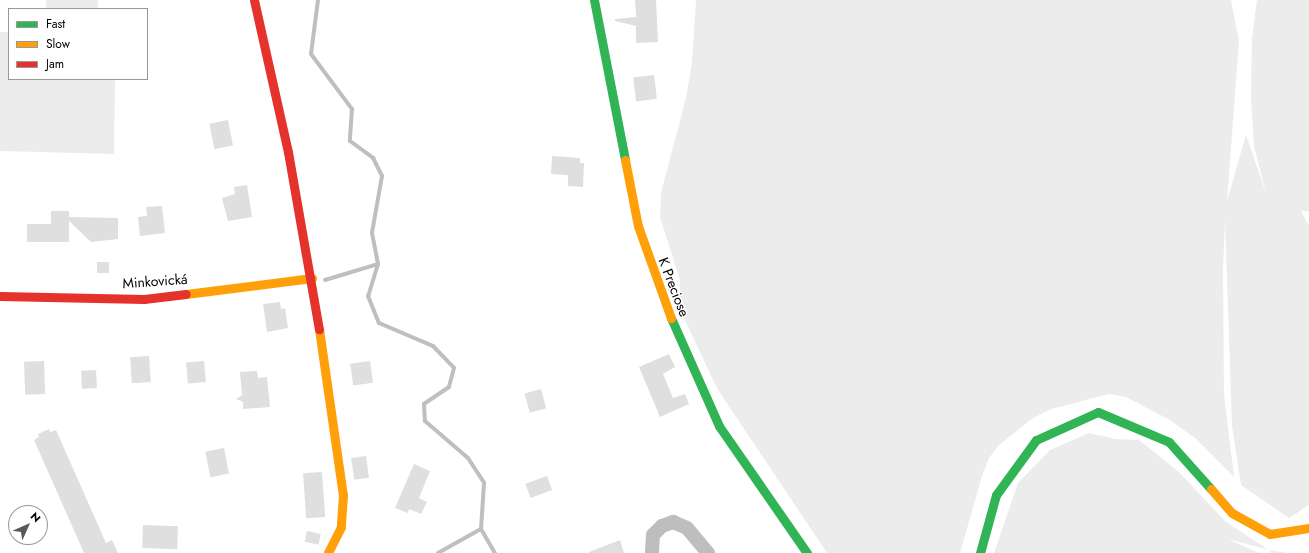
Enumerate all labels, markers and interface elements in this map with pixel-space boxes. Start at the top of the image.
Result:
legend [8,8,148,80]
text: Fast [46,15,65,33]
text: Slow [46,35,70,53]
text: Jam [46,55,64,73]
street label: K Preciose [655,255,693,319]
street label: Minkovická [122,270,188,292]
north arrow [8,505,48,545]
text: N [27,508,45,526]

